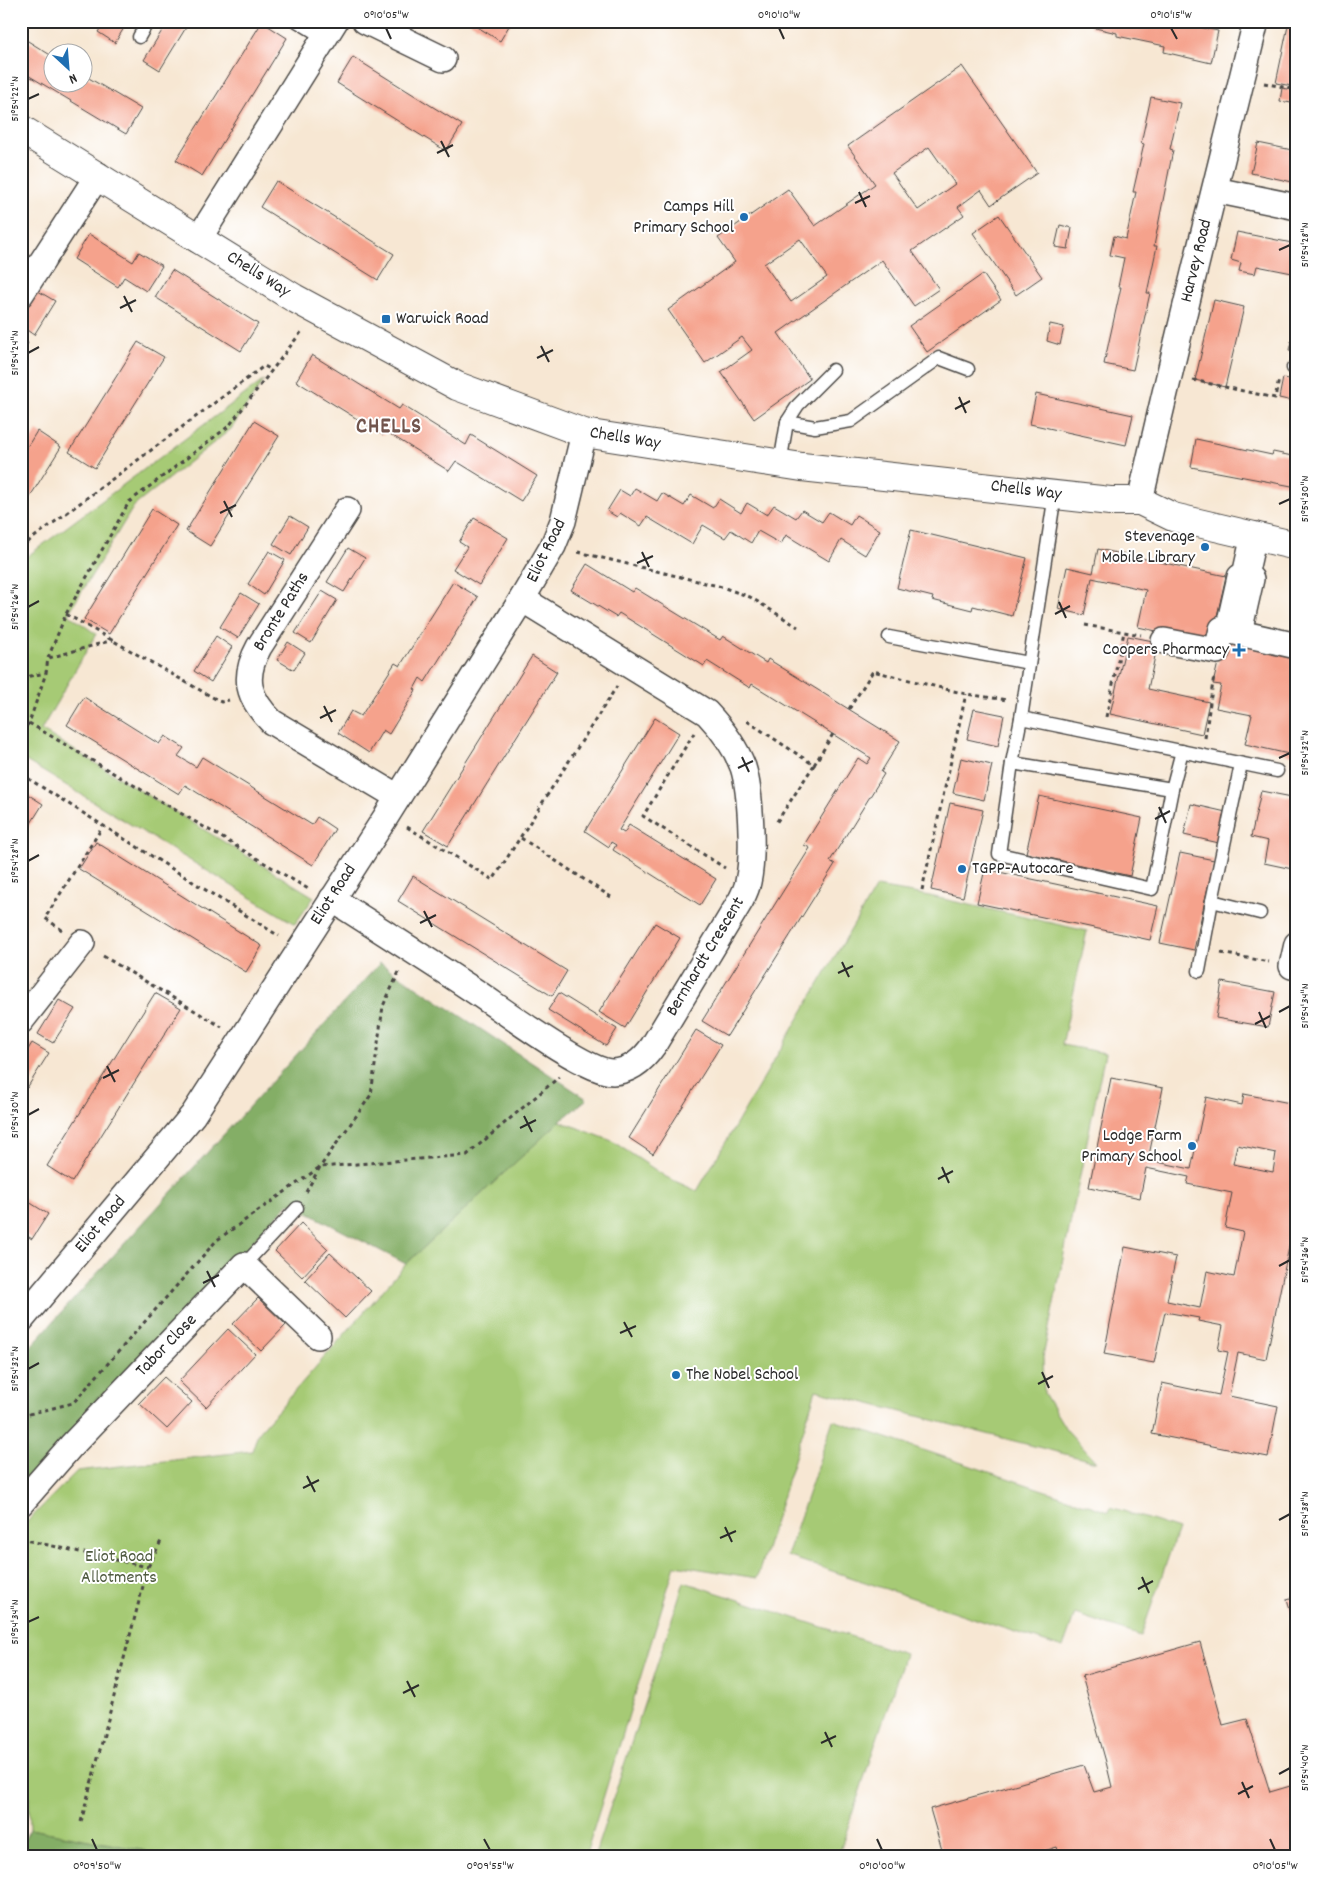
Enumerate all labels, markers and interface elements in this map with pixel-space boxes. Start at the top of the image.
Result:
text: 0°10'05"W [363,7,409,24]
text: 0°10'10"W [758,7,800,24]
text: 0°10'15"W [1150,7,1192,24]
north arrow [42,42,92,92]
text: N [65,67,80,88]
text: 51°54'22"N [7,76,24,122]
place label: Camps Hill Primary School [633,195,735,241]
marker: Camps Hill Primary School [738,211,750,223]
street label: Harvey Road [1175,217,1219,305]
text: 51°54'28"N [1297,222,1314,268]
street label: Chells Way [221,245,295,305]
place label: Warwick Road [396,307,489,332]
marker: Warwick Road [380,313,392,325]
text: 51°54'24"N [7,330,24,376]
district label: CHELLS [356,412,422,443]
street label: Chells Way [588,421,663,457]
street label: Chells Way [989,474,1064,508]
text: 51°54'30"N [1297,475,1314,523]
street label: Eliot Road [521,515,573,587]
place label: Stevenage Mobile Library [1101,525,1196,571]
marker: Stevenage Mobile Library [1199,541,1211,553]
street label: Bronte Paths [248,568,316,656]
text: 51°54'26"N [7,584,24,630]
place label: Coopers Pharmacy [1103,638,1230,663]
marker: Coopers Pharmacy [1233,644,1245,656]
text: 51°54'32"N [1297,730,1314,776]
text: 51°54'28"N [7,838,24,884]
place label: TGPP-Autocare [972,857,1073,882]
street label: Eliot Road [305,860,363,930]
marker: TGPP-Autocare [956,863,968,875]
street label: Bernhardt Crescent [660,892,752,1021]
text: 51°54'34"N [1297,983,1314,1029]
text: 51°54'30"N [7,1091,24,1139]
place label: Lodge Farm Primary School [1081,1124,1183,1170]
marker: Lodge Farm Primary School [1186,1140,1198,1152]
street label: Eliot Road [70,1191,132,1259]
text: 51°54'36"N [1297,1237,1314,1283]
street label: Tabor Close [131,1309,203,1383]
text: 51°54'32"N [7,1346,24,1392]
place label: The Nobel School [686,1363,799,1388]
marker: The Nobel School [670,1369,682,1381]
text: 51°54'38"N [1297,1491,1314,1537]
park label: Eliot Road Allotments [81,1545,157,1591]
text: 51°54'34"N [7,1599,24,1645]
text: 51°54'40"N [1297,1745,1314,1791]
text: 0°09'50"W [73,1858,121,1875]
text: 0°09'55"W [466,1858,514,1875]
text: 0°10'00"W [859,1858,905,1875]
text: 0°10'05"W [1252,1858,1298,1875]

